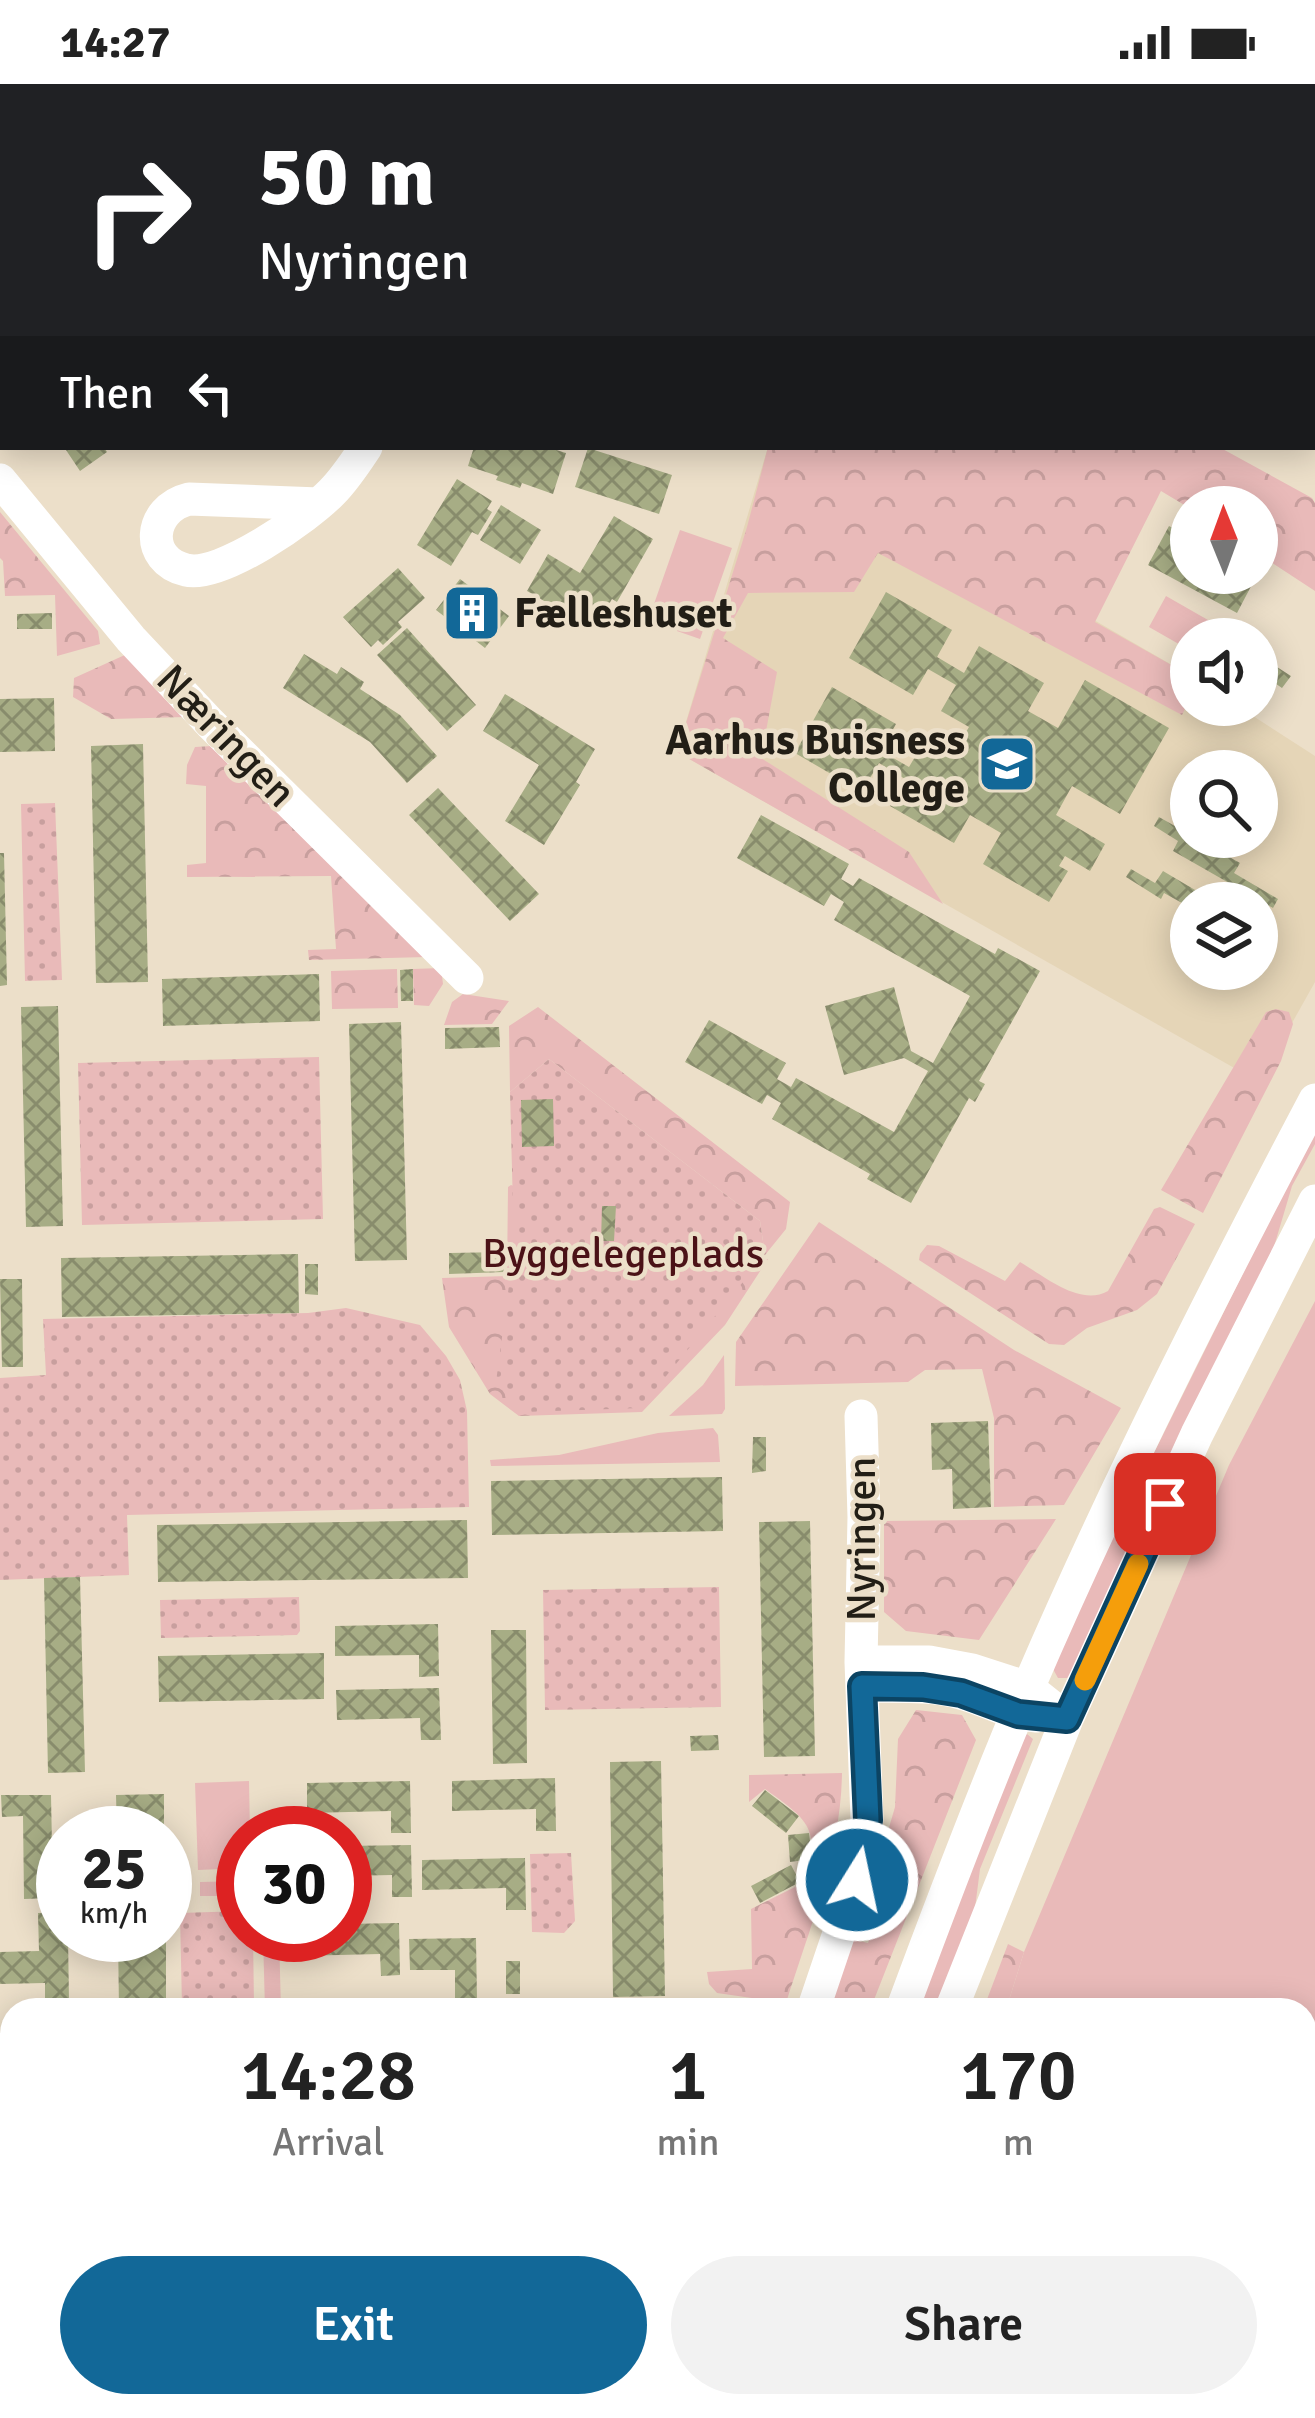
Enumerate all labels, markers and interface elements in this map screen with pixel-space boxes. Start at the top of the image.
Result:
text: 14:27 [60,15,170,70]
text: 50 m [258,125,435,229]
icon: right [60,132,216,288]
text: Nyringen [258,228,470,295]
icon: left [178,360,244,426]
text: Then [60,366,154,421]
north arrow [1170,486,1278,594]
map controls [1170,486,1278,990]
building icon: Fælleshuset [441,582,503,644]
place label: Fælleshuset [514,588,733,639]
button: sound [1170,618,1278,726]
street label: Næringen [146,654,306,818]
place label: Aarhus Buisness College [665,715,965,814]
school or university icon: Aarhus Buisness College [976,733,1038,795]
button: search [1170,750,1278,858]
button: layers [1170,882,1278,990]
park label: Byggelegeplads [482,1228,764,1279]
pin [1114,1453,1216,1555]
street label: Nyringen [836,1457,887,1621]
icon: arrive [1132,1471,1198,1537]
speed limit sign: 30 [216,1806,372,1962]
position arrow [794,1817,920,1943]
text: 25 [82,1832,146,1906]
text: km/h [80,1895,148,1932]
text: 14:28 [240,2031,416,2120]
text: 1 [669,2031,708,2120]
text: 170 [960,2031,1077,2120]
text: Arrival [272,2118,384,2166]
text: min [657,2118,720,2166]
text: m [1003,2118,1034,2166]
button: Exit [60,2256,647,2394]
button: Share [671,2256,1257,2394]

